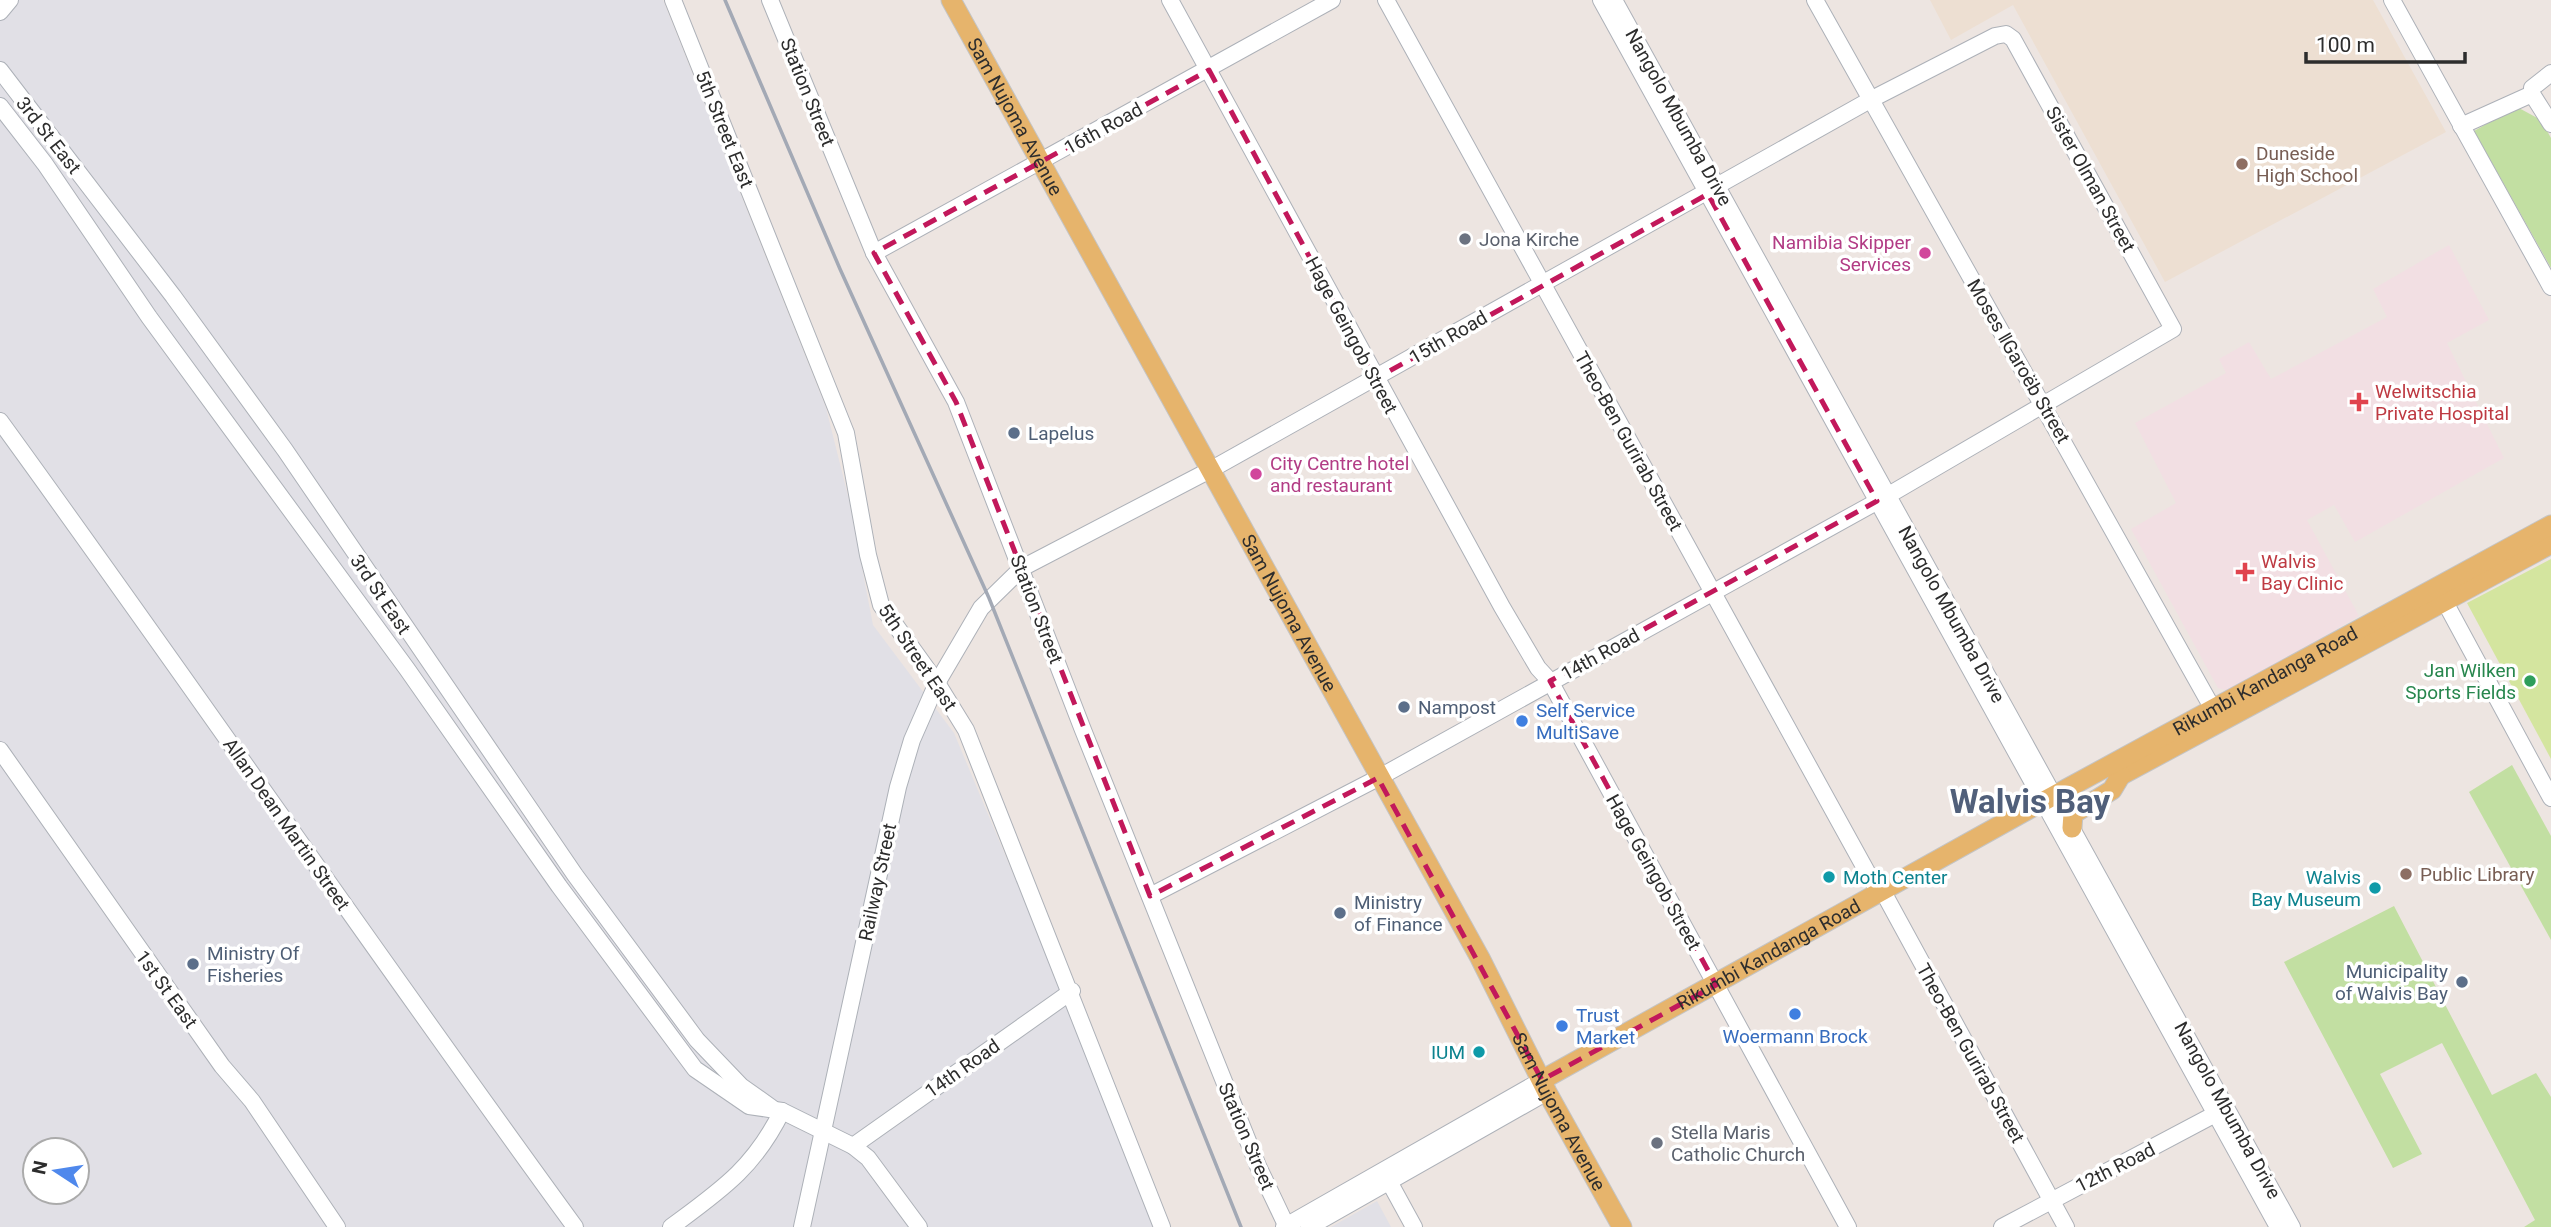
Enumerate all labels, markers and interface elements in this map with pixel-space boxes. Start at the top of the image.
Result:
scale bar [2306,21,2465,65]
street label: Nangolo Mbumba Drive [1620,25,1737,210]
text: 100 m [2316,33,2375,57]
street label: Sam Nujoma Avenue [962,34,1068,199]
street label: Station Street [775,35,840,150]
street label: 5th Street East [691,67,758,191]
street label: 3rd St East [11,92,86,179]
street label: 16th Road [1060,97,1147,159]
street label: Sister Olman Street [2041,102,2140,256]
place label: Duneside High School [2256,142,2358,187]
marker: Duneside High School [2234,156,2250,172]
place label: Jona Kirche [1479,228,1579,251]
marker: Jona Kirche [1457,231,1473,247]
place label: Namibia Skipper Services [1772,231,1912,276]
marker: Namibia Skipper Services [1917,245,1933,261]
street label: Hage Geingob Street [1300,253,1403,418]
street label: Moses ǁGaroëb Street [1962,275,2075,447]
street label: 15th Road [1405,306,1491,369]
street label: Theo-Ben Gurirab Street [1570,348,1687,535]
place label: Welwitschia Private Hospital [2375,380,2509,425]
marker: Welwitschia Private Hospital [2349,392,2369,412]
place label: Lapelus [1028,422,1094,445]
marker: Lapelus [1006,425,1022,441]
place label: City Centre hotel and restaurant [1270,452,1409,497]
marker: City Centre hotel and restaurant [1248,466,1264,482]
street label: Nangolo Mbumba Drive [1893,522,2010,707]
street label: Sam Nujoma Avenue [1236,530,1342,696]
street label: 3rd St East [345,550,416,639]
place label: Walvis Bay Clinic [2261,550,2343,595]
street label: Station Street [1005,551,1068,667]
marker: Walvis Bay Clinic [2235,562,2255,582]
street label: 5th Street East [873,599,962,715]
street label: Rikumbi Kandanga Road [2169,622,2362,741]
street label: 14th Road [1557,623,1644,685]
place label: Jan Wilken Sports Fields [2405,659,2516,704]
marker: Jan Wilken Sports Fields [2522,673,2538,689]
place label: Nampost [1418,696,1496,719]
marker: Nampost [1396,699,1412,715]
place label: Self Service MultiSave [1536,699,1635,744]
marker: Self Service MultiSave [1514,713,1530,729]
street label: Allan Dean Martin Street [218,734,355,915]
district label: Walvis Bay [1950,782,2111,821]
street label: Hage Geingob Street [1601,790,1706,954]
street label: Railway Street [854,821,901,943]
place label: Public Library [2420,863,2535,886]
place label: Moth Center [1843,866,1948,889]
place label: Walvis Bay Museum [2251,866,2361,911]
marker: Public Library [2398,866,2414,882]
marker: Moth Center [1821,869,1837,885]
marker: Walvis Bay Museum [2367,880,2383,896]
place label: Ministry of Finance [1354,891,1443,936]
street label: Rikumbi Kandanga Road [1673,894,1865,1015]
marker: Ministry of Finance [1332,905,1348,921]
place label: Ministry Of Fisheries [207,942,300,987]
street label: 1st St East [131,946,203,1033]
marker: Ministry Of Fisheries [185,956,201,972]
street label: Theo-Ben Gurirab Street [1912,960,2029,1147]
place label: Municipality of Walvis Bay [2335,960,2448,1005]
marker: Municipality of Walvis Bay [2454,974,2470,990]
place label: Trust Market [1576,1004,1635,1049]
marker: Woermann Brock [1787,1006,1803,1022]
marker: Trust Market [1554,1018,1570,1034]
street label: Nangolo Mbumba Drive [2169,1018,2286,1203]
place label: Woermann Brock [1722,1025,1868,1048]
street label: Sam Nujoma Avenue [1507,1029,1611,1195]
street label: 14th Road [920,1034,1004,1103]
place label: IUM [1431,1041,1465,1064]
marker: IUM [1471,1044,1487,1060]
street label: Station Street [1214,1079,1280,1194]
place label: Stella Maris Catholic Church [1671,1121,1805,1166]
marker: Stella Maris Catholic Church [1649,1135,1665,1151]
north arrow [21,1136,91,1206]
street label: 12th Road [2072,1138,2159,1197]
text: N [27,1159,53,1177]

